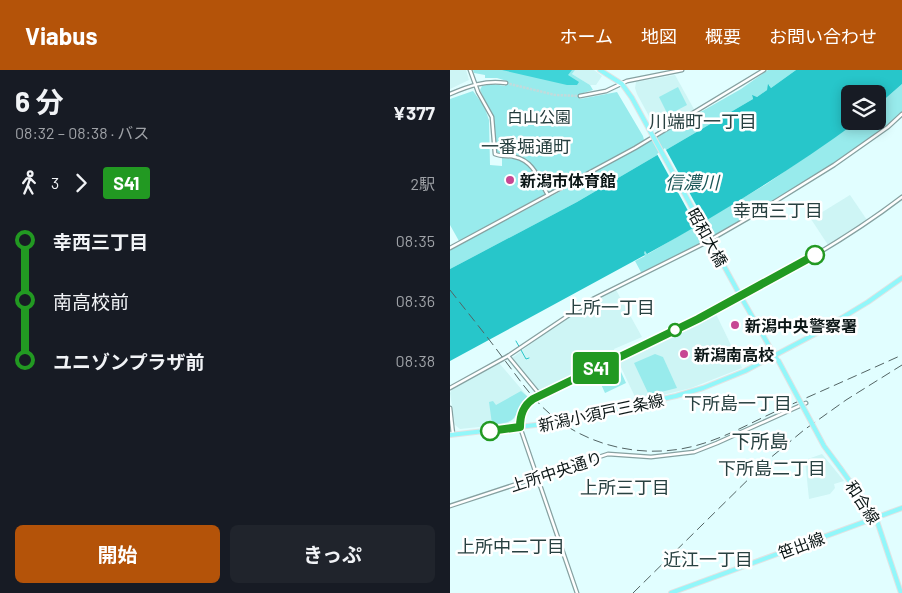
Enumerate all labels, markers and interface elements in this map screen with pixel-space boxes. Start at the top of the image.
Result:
text: Viabus [25,21,97,50]
text: ホーム [560,25,613,47]
text: 地図 [641,25,677,47]
text: 概要 [705,25,741,47]
text: お問い合わせ [769,25,877,47]
text: 6 分 [15,84,64,118]
map controls [841,85,886,130]
button: layers [841,85,886,130]
text: ¥377 [393,101,435,124]
park label: 白山公園 [507,107,571,126]
district label: 川端町一丁目 [649,110,757,132]
text: 08:32 – 08:38 · バス [15,123,149,142]
district label: 一番堀通町 [481,135,571,157]
icon: walk [15,169,43,197]
icon: forward [67,169,95,197]
place label: 新潟市体育館 [520,171,616,190]
water label: 信濃川 [665,171,721,193]
text: S41 [113,172,140,194]
text: 3 [51,173,59,192]
text: 2駅 [410,174,435,193]
marker: 新潟市体育館 [504,174,516,186]
district label: 幸西三丁目 [733,199,823,221]
street label: 昭和大橋 [684,204,732,270]
text: 幸西三丁目 [53,230,148,253]
text: 08:35 [396,231,435,250]
unlabelled marker [805,245,825,265]
text: 南高校前 [53,290,129,313]
text: 08:36 [396,291,435,310]
district label: 上所一丁目 [565,296,655,318]
place label: 新潟中央警察署 [745,316,857,335]
marker: 新潟中央警察署 [729,319,741,331]
unlabelled marker [668,323,682,337]
place label: 新潟南高校 [694,345,774,364]
marker: 新潟南高校 [678,348,690,360]
text: ユニゾンプラザ前 [53,350,204,373]
text: 08:38 [396,351,435,370]
line badge: S41 [567,352,625,384]
text: S41 [583,357,609,379]
street label: 新潟小須戸三条線 [536,389,666,435]
district label: 下所島一丁目 [684,392,792,414]
unlabelled marker [480,421,500,441]
district label: 下所島 [731,429,789,452]
street label: 上所中央通り [507,447,605,495]
district label: 下所島二丁目 [718,457,826,479]
district label: 上所三丁目 [580,476,670,498]
street label: 和合線 [842,477,884,527]
button: 開始 [15,525,220,583]
button: きっぷ [230,525,435,583]
street label: 笹出線 [775,528,827,562]
district label: 上所中二丁目 [457,535,565,557]
district label: 近江一丁目 [663,548,753,570]

